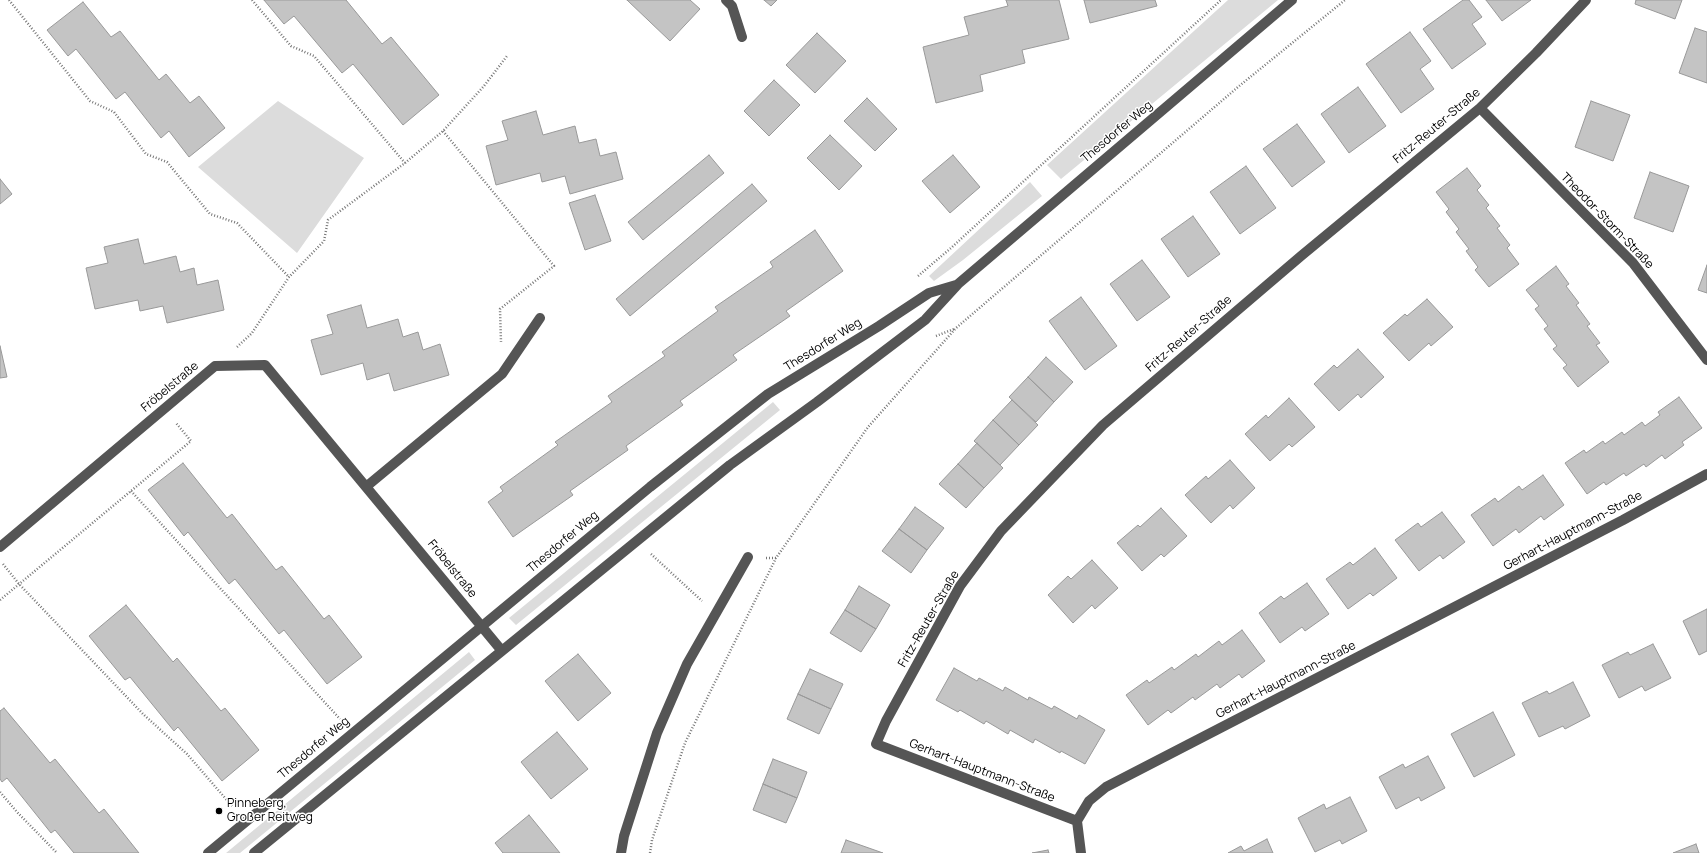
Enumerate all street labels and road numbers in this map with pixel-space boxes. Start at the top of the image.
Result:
street label: Fritz-Reuter-Straße [1391,85,1483,167]
street label: Thesdorfer Weg [1078,98,1156,166]
street label: Theodor-Storm-Straße [1557,170,1657,272]
street label: Fritz-Reuter-Straße [1143,293,1235,375]
street label: Thesdorfer Weg [782,315,864,375]
street label: Fröbelstraße [138,359,202,415]
street label: Gerhart-Hauptmann-Straße [1501,488,1645,574]
street label: Thesdorfer Weg [524,508,602,576]
street label: Fröbelstraße [424,537,480,601]
street label: Fritz-Reuter-Straße [895,568,963,670]
street label: Gerhart-Hauptmann-Straße [1214,638,1358,722]
street label: Thesdorfer Weg [275,714,353,782]
street label: Gerhart-Hauptmann-Straße [907,737,1057,805]

